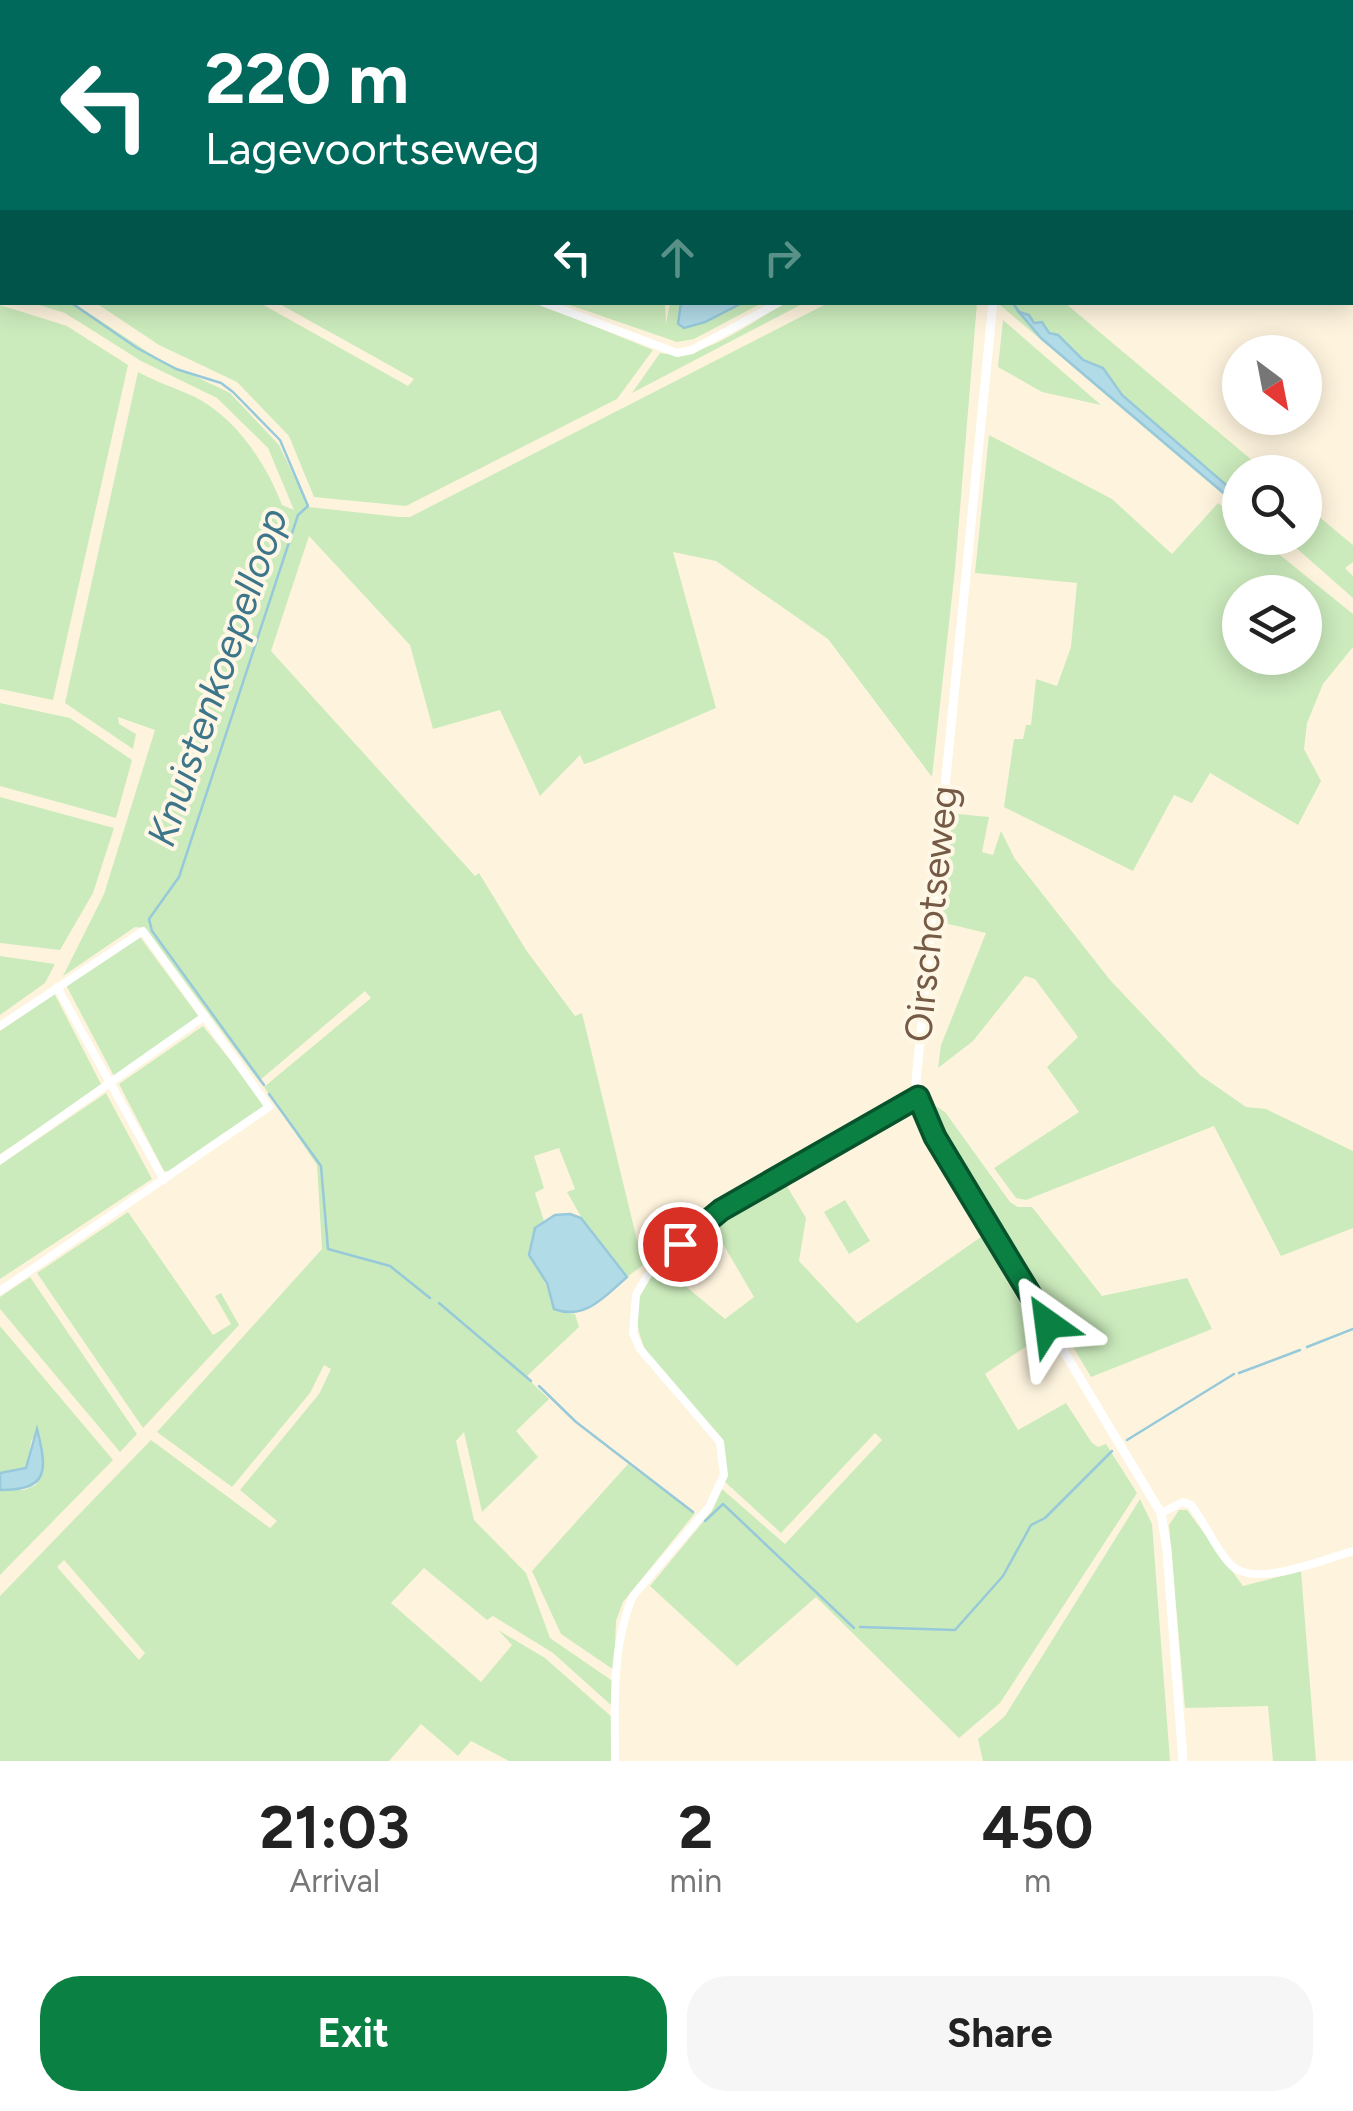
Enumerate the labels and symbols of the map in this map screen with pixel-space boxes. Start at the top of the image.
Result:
north arrow [1222,335,1322,435]
water label: Knuistenkoepelloop [137,502,297,852]
street label: Oirschotseweg [895,784,967,1044]
pin [638,1202,723,1287]
position arrow [996,1272,1100,1376]

